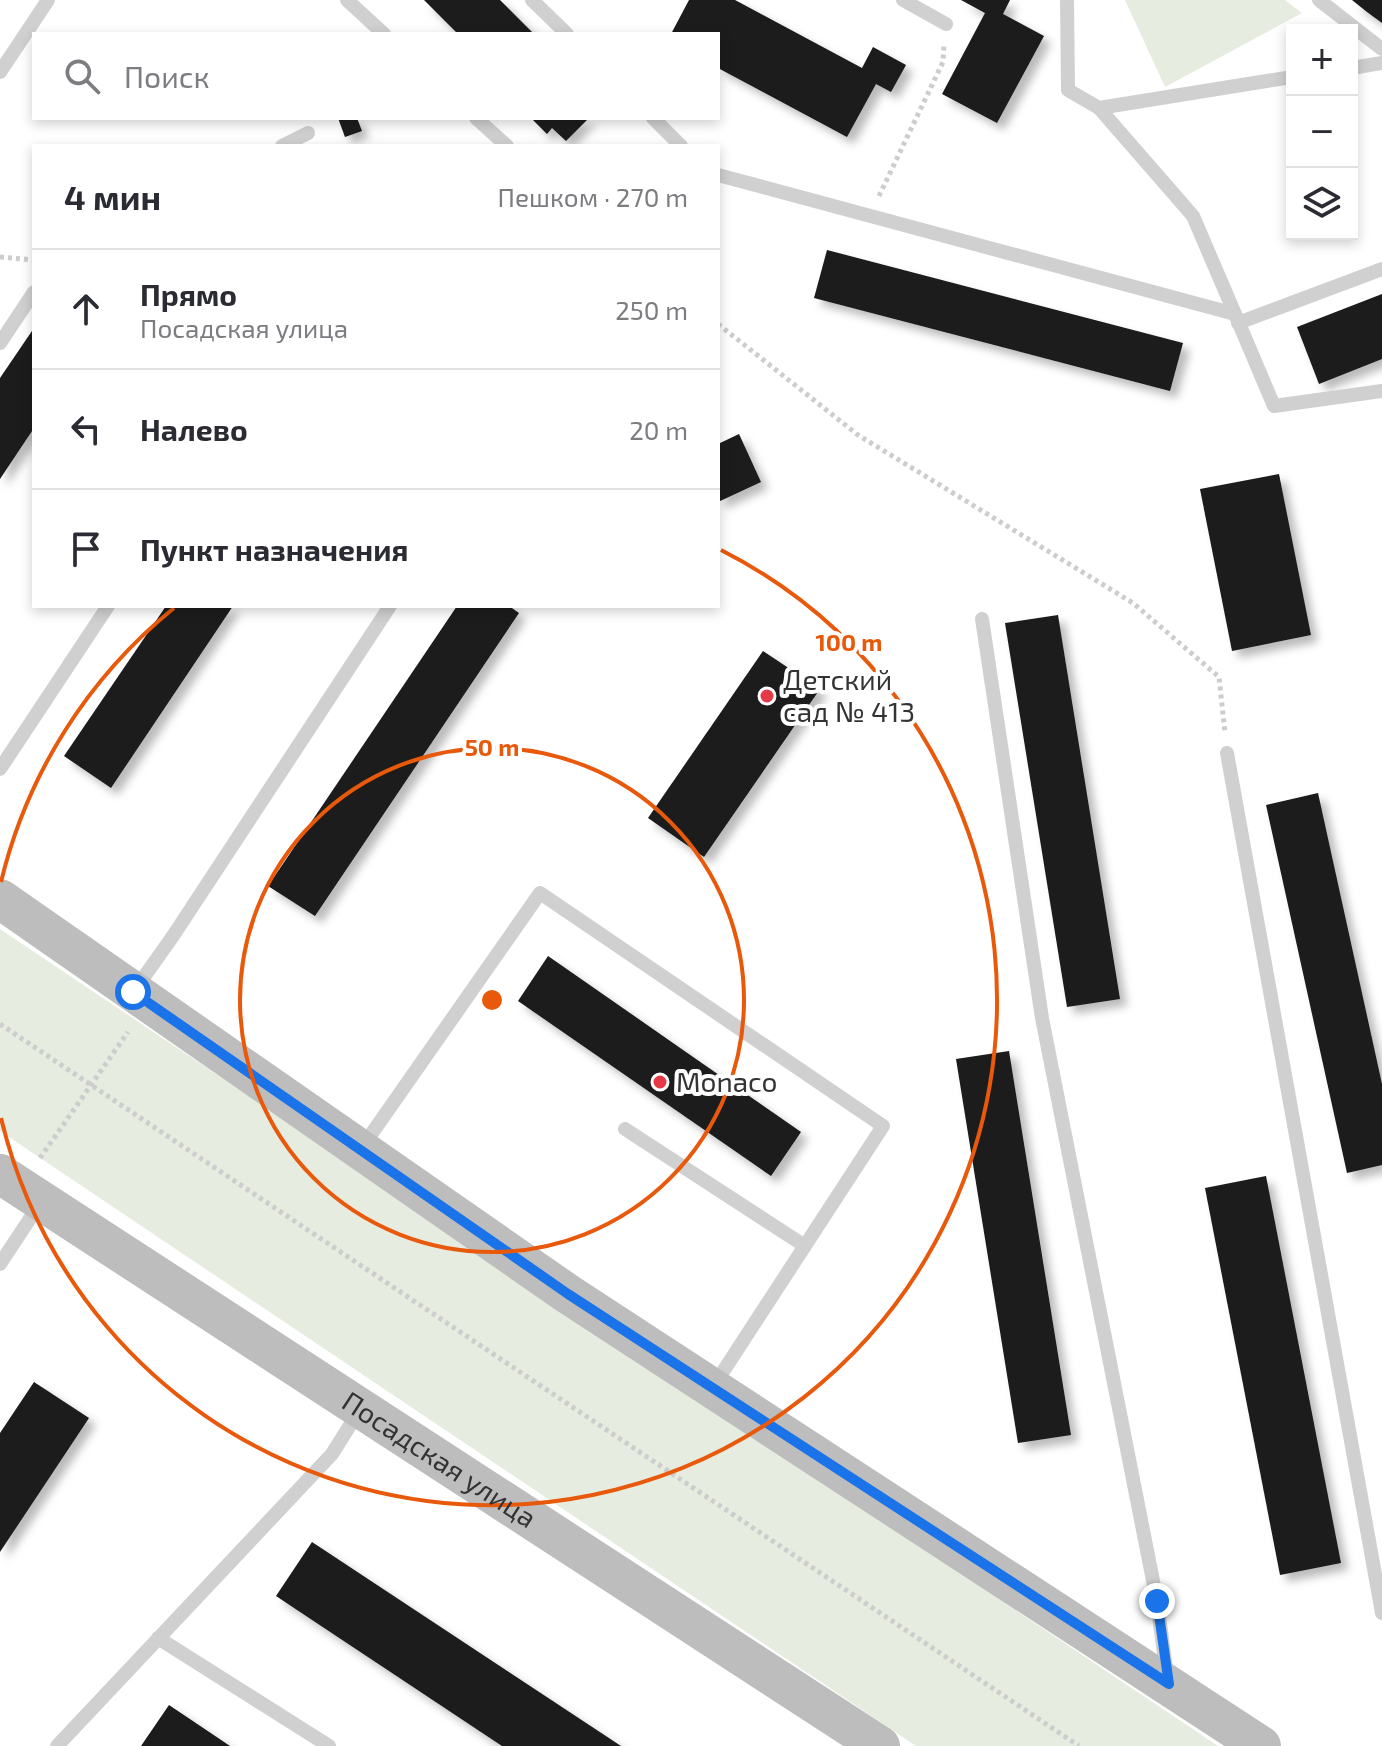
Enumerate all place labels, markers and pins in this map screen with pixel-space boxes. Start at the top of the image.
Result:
place label: Детский сад № 413 [783,662,915,728]
marker: Детский сад № 413 [758,687,776,705]
centre of rings [478,986,506,1014]
place label: Monaco [676,1064,777,1098]
marker: Monaco [651,1073,669,1091]

